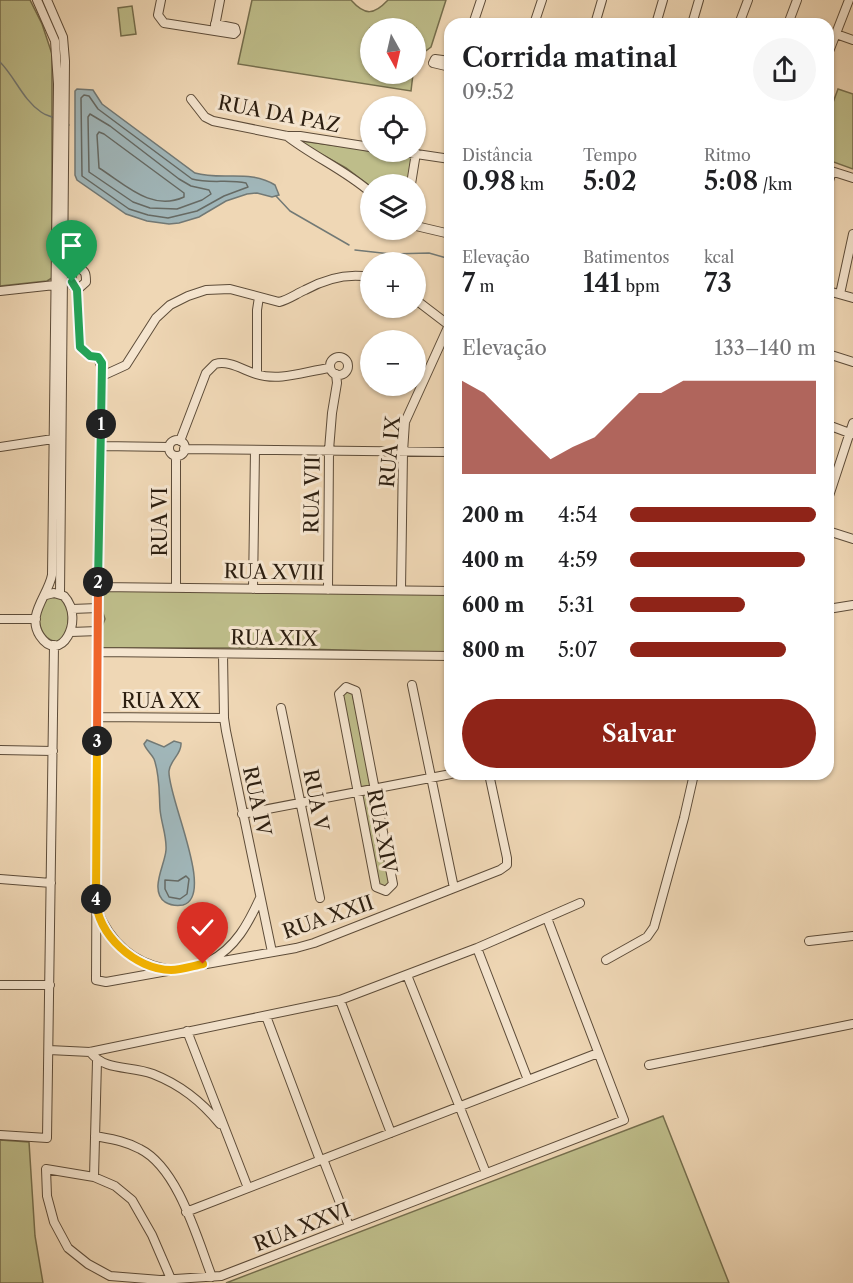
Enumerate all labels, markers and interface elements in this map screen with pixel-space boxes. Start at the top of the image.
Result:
north arrow [360,18,426,84]
map controls [360,18,426,396]
button: share [753,38,816,101]
text: Corrida matinal [462,41,677,74]
text: 09:52 [462,80,514,104]
street label: RUA DA PAZ [216,90,342,138]
button: locate [360,96,426,162]
text: Distância [462,145,533,165]
text: Tempo [583,145,637,165]
text: Ritmo [704,145,751,165]
text: 0.98 [462,165,516,197]
text: 5:02 [583,165,637,197]
text: 5:08 [704,165,758,197]
button: layers [360,174,426,240]
text: km [516,174,544,194]
text: /km [758,174,792,194]
pin [46,220,97,282]
icon: arrive [55,229,88,262]
text: Elevação [462,247,530,267]
text: Batimentos [583,247,669,267]
text: kcal [704,247,734,267]
button: + [360,252,426,318]
text: 7 [462,267,475,299]
text: 141 [583,267,621,299]
text: 73 [704,267,732,299]
text: m [475,276,494,296]
text: bpm [621,276,660,296]
button: − [360,330,426,396]
text: Elevação [462,336,547,360]
text: 133–140 m [714,336,816,360]
pin: 1 [86,409,116,439]
text: 1 [97,414,105,434]
street label: RUA IX [375,415,405,489]
street label: RUA VII [299,456,325,534]
street label: RUA VI [148,487,172,557]
text: 200 m [462,503,524,527]
text: 4:54 [558,503,598,527]
text: 400 m [462,548,524,572]
text: 4:59 [558,548,598,572]
street label: RUA XVIII [223,559,325,585]
pin: 2 [83,567,113,597]
text: 2 [93,572,103,592]
text: 600 m [462,593,524,617]
text: 5:31 [558,593,594,617]
street label: RUA XIX [230,625,318,651]
text: 800 m [462,638,525,662]
text: 5:07 [558,638,597,662]
street label: RUA XX [121,689,201,713]
button: Salvar [462,699,816,768]
pin: 3 [82,726,112,756]
text: 3 [92,731,102,751]
street label: RUA IV [238,764,276,839]
street label: RUA V [298,767,334,833]
street label: RUA XIV [362,787,402,876]
pin: 4 [81,884,111,914]
text: 4 [91,889,101,909]
street label: RUA XXII [279,890,377,944]
pin [177,902,228,964]
icon: check [186,911,219,944]
street label: RUA XXVI [250,1198,354,1256]

